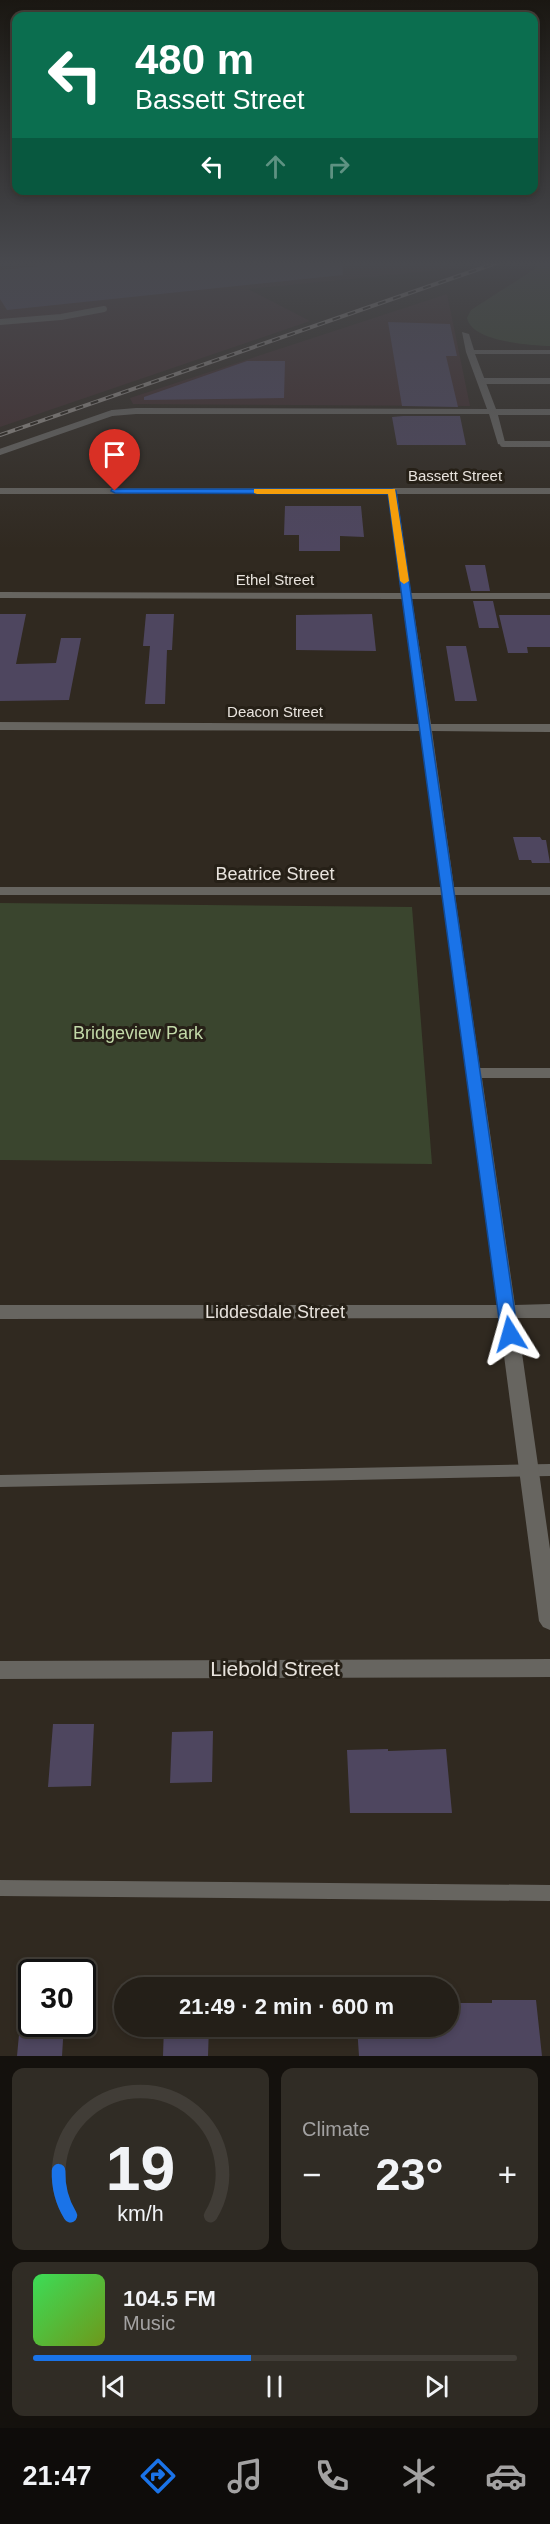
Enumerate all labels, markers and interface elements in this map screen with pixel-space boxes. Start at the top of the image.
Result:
icon: left [36,36,114,114]
text: 480 m [135,36,254,83]
text: Bassett Street [135,85,305,115]
icon: left [196,150,229,183]
icon: ahead [259,150,292,183]
icon: right [322,150,355,183]
pin [89,429,140,491]
icon: arrive [98,438,131,471]
street label: Bassett Street [408,467,503,484]
street label: Ethel Street [236,571,315,588]
street label: Deacon Street [227,703,324,720]
street label: Beatrice Street [215,864,335,884]
park label: Bridgeview Park [73,1023,204,1043]
street label: Liddesdale Street [205,1302,345,1322]
position arrow [478,1302,542,1366]
street label: Liebold Street [210,1657,340,1680]
speed limit sign: 30 [18,1959,96,2037]
text: 21:49 · 2 min · 600 m [179,1994,394,2019]
text: Climate [302,2118,370,2140]
text: 19 [106,2134,175,2203]
text: 23° [375,2149,444,2200]
text: − [302,2156,321,2193]
text: + [498,2156,517,2193]
text: km/h [117,2202,164,2226]
text: 104.5 FM [123,2286,216,2311]
text: Music [123,2312,175,2334]
icon: previous [97,2370,130,2403]
icon: pause [258,2370,291,2403]
icon: next [420,2370,453,2403]
icon: directions [137,2455,179,2497]
icon: music [224,2455,266,2497]
icon: phone [311,2455,353,2497]
icon: climate [398,2455,440,2497]
icon: car [485,2455,527,2497]
text: 21:47 [23,2461,92,2491]

